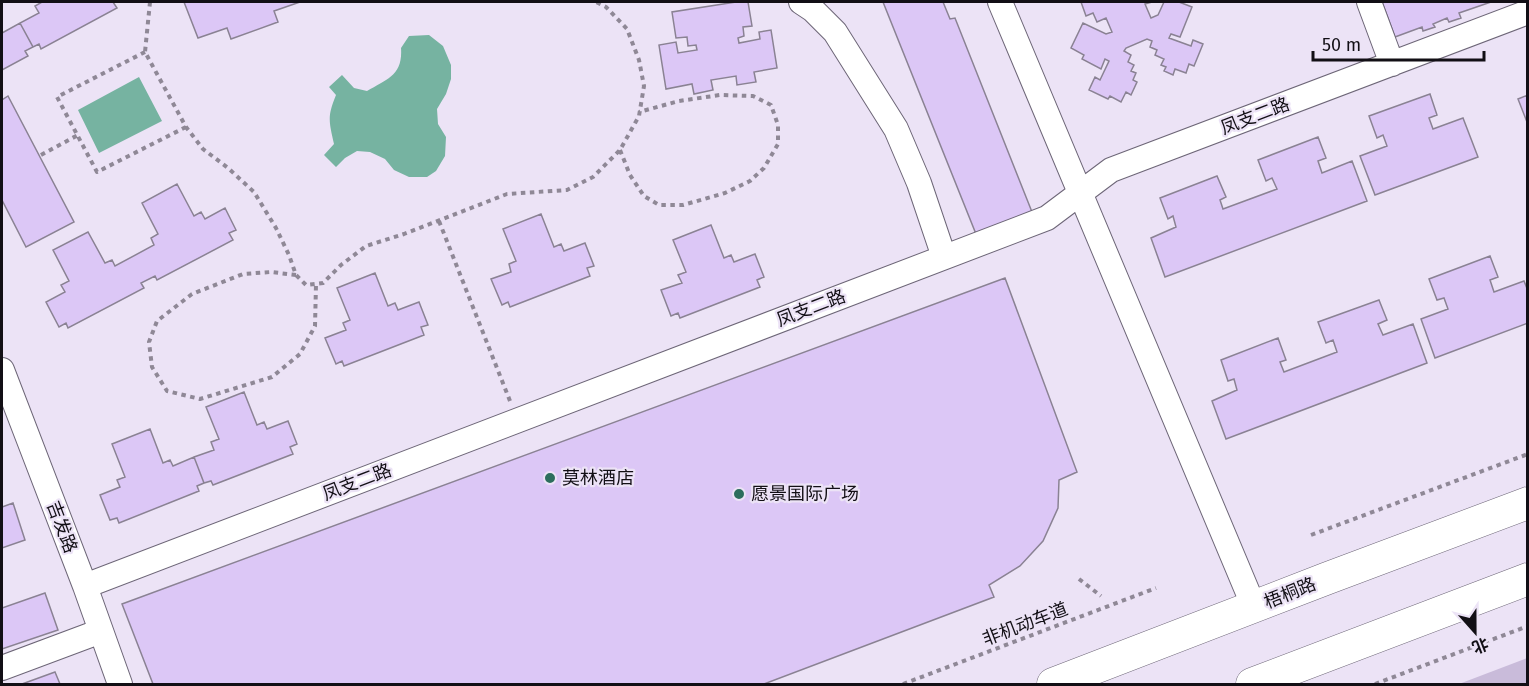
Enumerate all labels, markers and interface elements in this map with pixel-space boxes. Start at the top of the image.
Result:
scale bar [1313,24,1484,62]
text: 50 m [1322,34,1361,56]
street label: 凤支二路 [1217,93,1293,139]
street label: 凤支二路 [773,285,849,331]
street label: 凤支二路 [319,459,395,505]
place label: 莫林酒店 [562,467,634,489]
marker: 莫林酒店 [543,471,557,485]
place label: 愿景国际广场 [751,483,859,505]
marker: 愿景国际广场 [732,487,746,501]
street label: 吉发路 [42,498,82,556]
street label: 梧桐路 [1261,573,1319,613]
street label: 非机动车道 [979,598,1071,650]
north arrow [1445,602,1505,662]
text: 北 [1469,634,1491,657]

